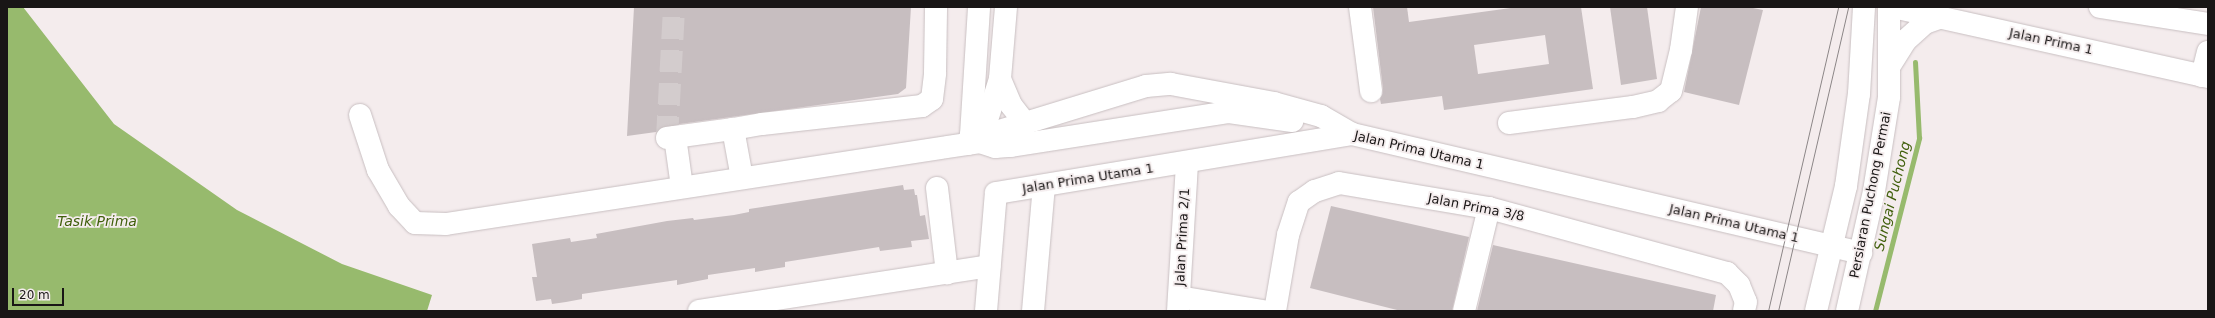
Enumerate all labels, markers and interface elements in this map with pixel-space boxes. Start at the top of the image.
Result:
street label: Jalan Prima 1 [2008,25,2094,59]
street label: Persiaran Puchong Permai [1847,110,1895,280]
street label: Jalan Prima Utama 1 [1353,128,1485,174]
water label: Sungai Puchong [1870,139,1914,253]
street label: Jalan Prima Utama 1 [1021,161,1155,197]
street label: Jalan Prima 2/1 [1173,188,1193,286]
street label: Jalan Prima 3/8 [1426,191,1526,225]
street label: Jalan Prima Utama 1 [1668,201,1800,247]
water label: Tasik Prima [57,213,137,229]
scale bar [14,280,66,306]
text: 20 m [19,288,50,302]

